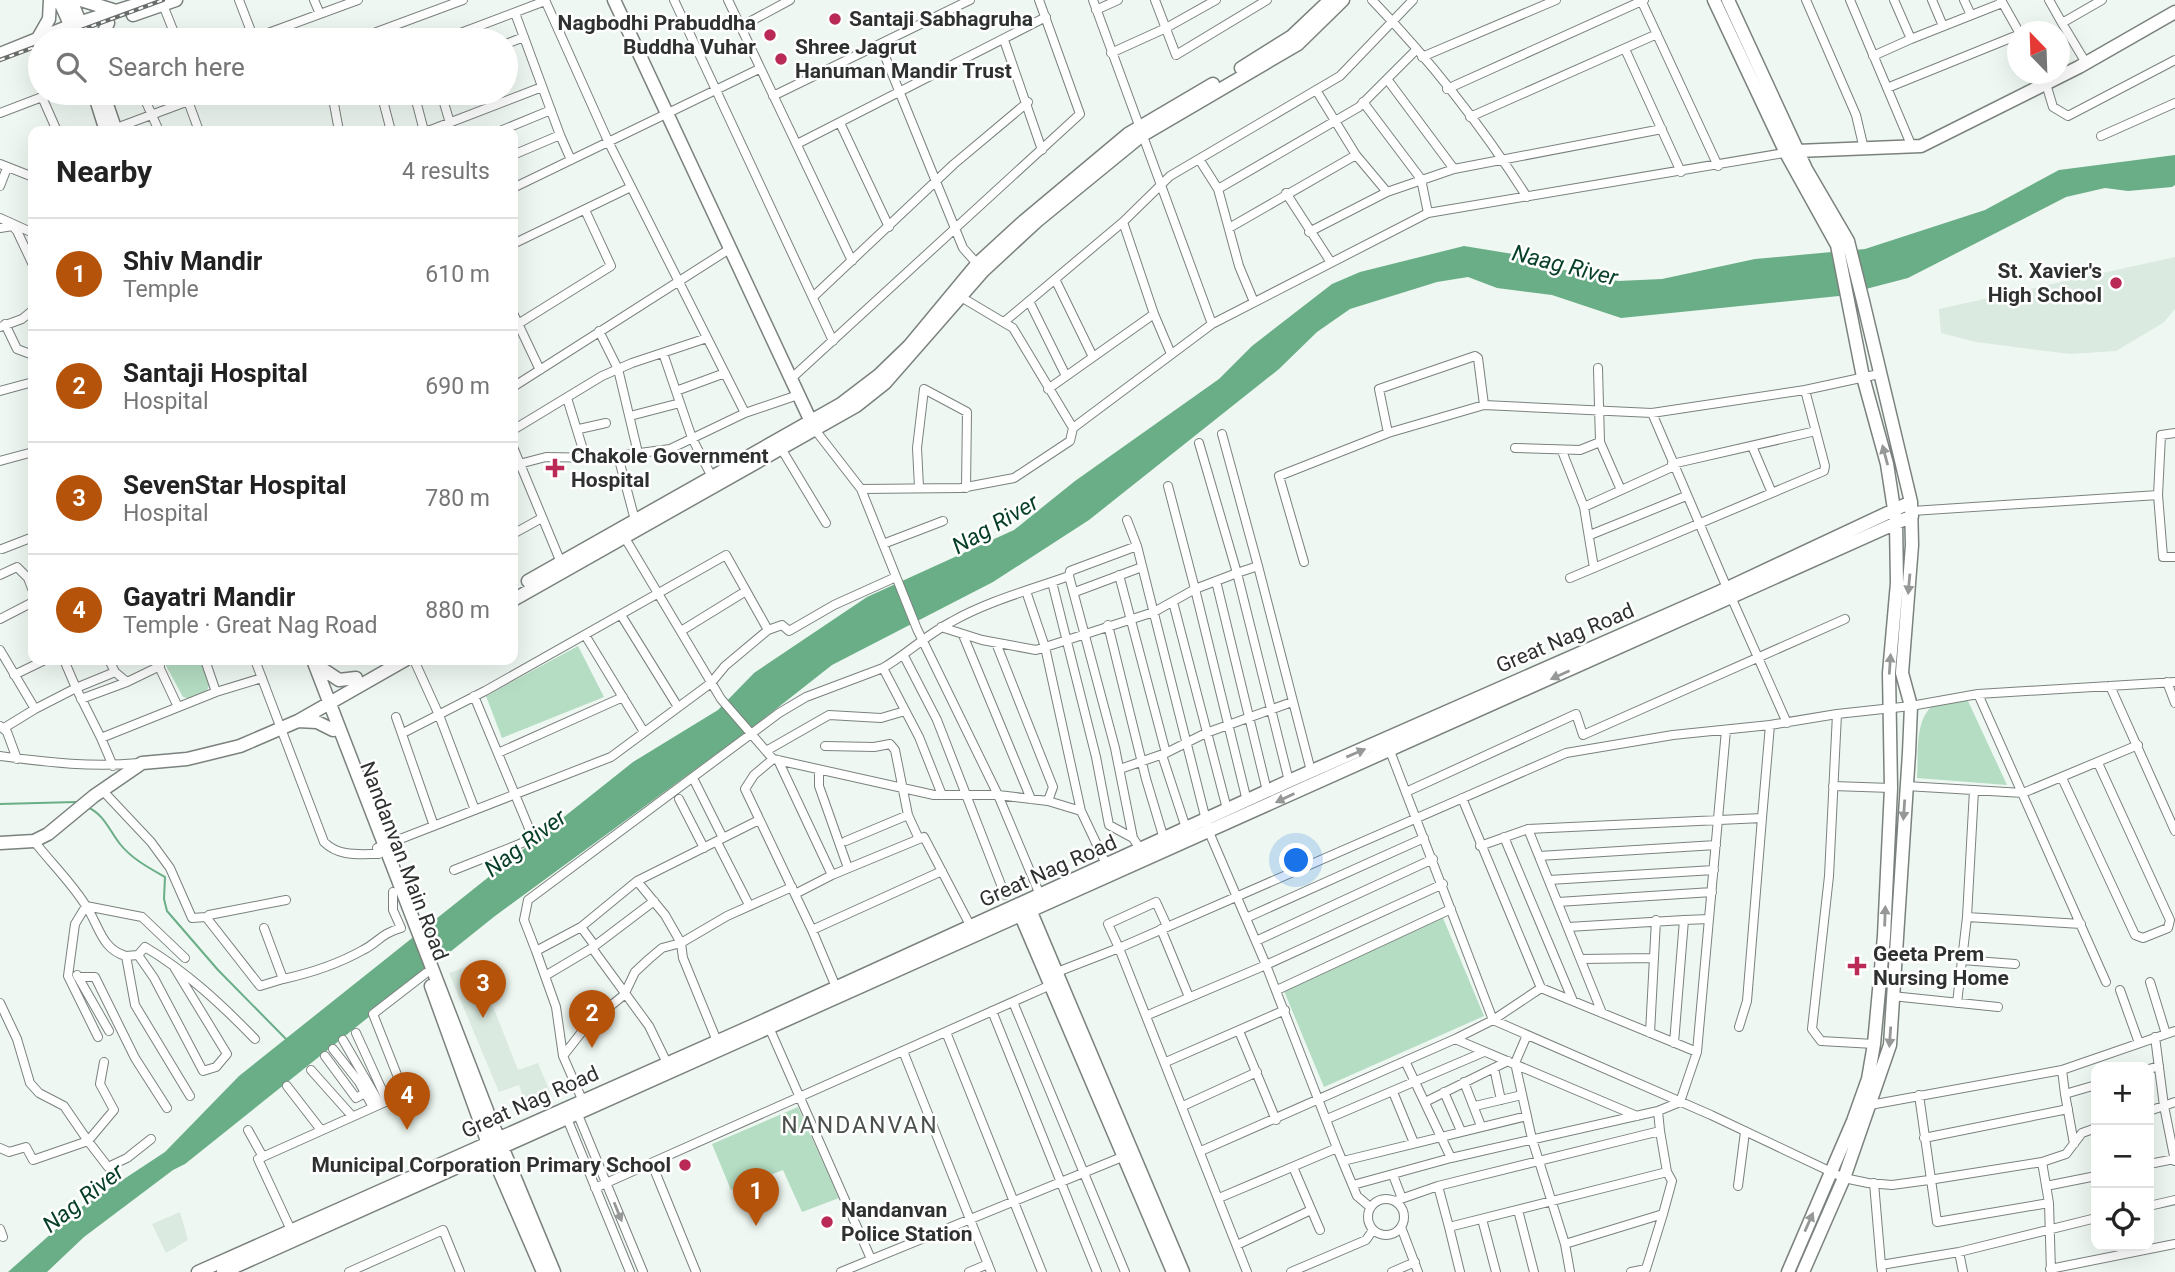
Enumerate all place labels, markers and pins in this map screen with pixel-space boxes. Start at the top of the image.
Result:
place label: Santaji Sabhagruha [849,7,1033,31]
place label: Nagbodhi Prabuddha Buddha Vuhar [558,11,756,59]
marker: Santaji Sabhagruha [827,11,843,27]
marker: Nagbodhi Prabuddha Buddha Vuhar [762,27,778,43]
place label: Shree Jagrut Hanuman Mandir Trust [795,35,1012,83]
marker: Shree Jagrut Hanuman Mandir Trust [773,51,789,67]
place label: St. Xavier's High School [1988,259,2102,307]
marker: St. Xavier's High School [2108,275,2124,291]
place label: Chakole Government Hospital [571,444,769,492]
marker: Chakole Government Hospital [545,458,565,478]
place label: Geeta Prem Nursing Home [1873,942,2009,990]
marker: Geeta Prem Nursing Home [1847,956,1867,976]
pin: 3 [460,960,506,1018]
pin: 2 [569,990,615,1048]
pin: 4 [384,1072,430,1130]
place label: Municipal Corporation Primary School [311,1153,671,1177]
marker: Municipal Corporation Primary School [677,1157,693,1173]
pin: 1 [733,1168,779,1226]
place label: Nandanvan Police Station [841,1198,972,1246]
marker: Nandanvan Police Station [819,1214,835,1230]

